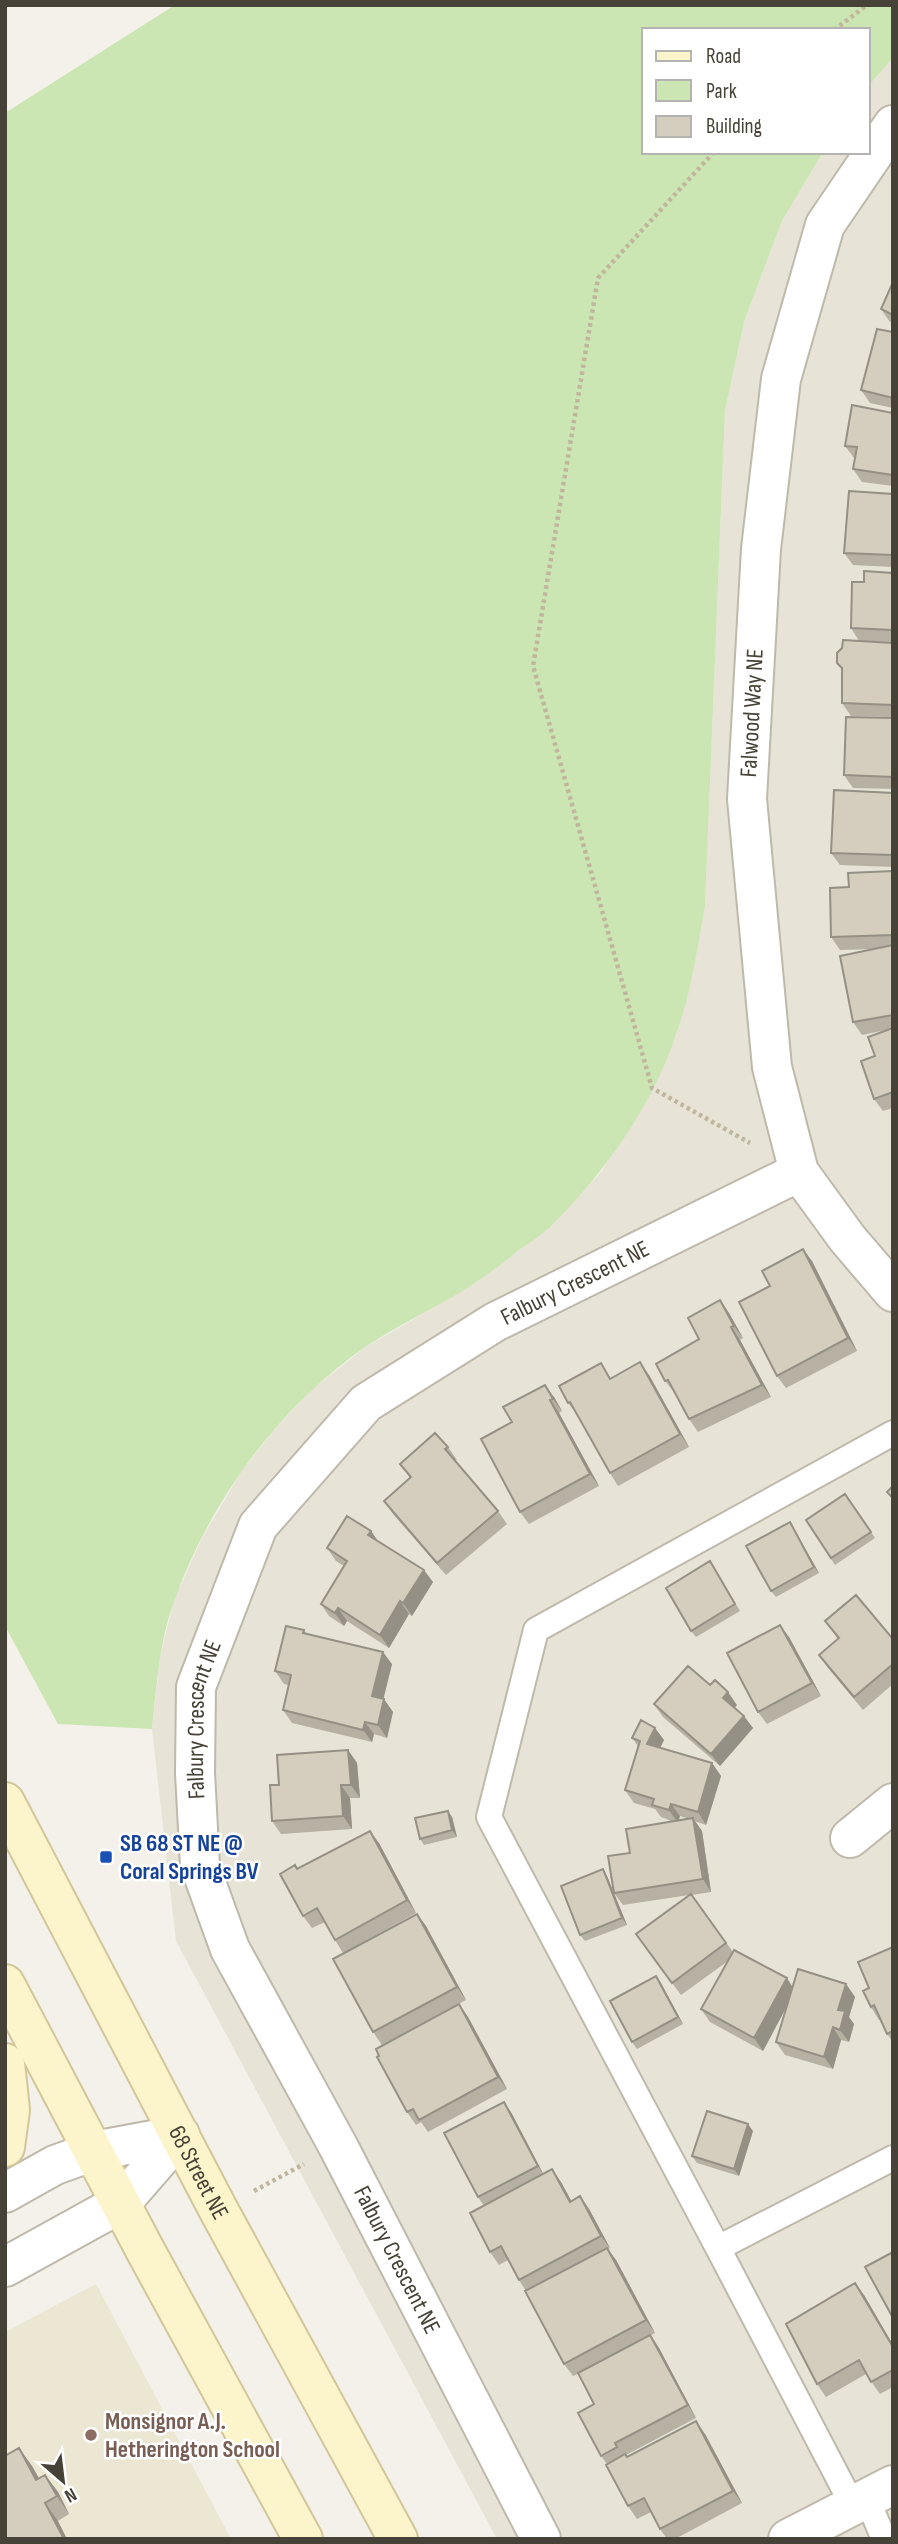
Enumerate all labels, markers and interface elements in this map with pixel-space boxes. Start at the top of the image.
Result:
legend [642,28,870,154]
text: Road [706,44,741,69]
text: Park [706,79,737,104]
text: Building [706,114,762,139]
street label: Falwood Way NE [734,648,770,778]
street label: Falbury Crescent NE [496,1234,654,1331]
street label: Falbury Crescent NE [180,1636,227,1800]
place label: SB 68 ST NE @ Coral Springs BV [120,1829,259,1886]
marker: SB 68 ST NE @ Coral Springs BV [98,1849,114,1865]
street label: 68 Street NE [162,2121,235,2224]
street label: Falbury Crescent NE [347,2181,447,2339]
place label: Monsignor A.J. Hetherington School [105,2407,280,2464]
marker: Monsignor A.J. Hetherington School [83,2427,99,2443]
north arrow [28,2446,98,2516]
text: N [60,2482,80,2507]

